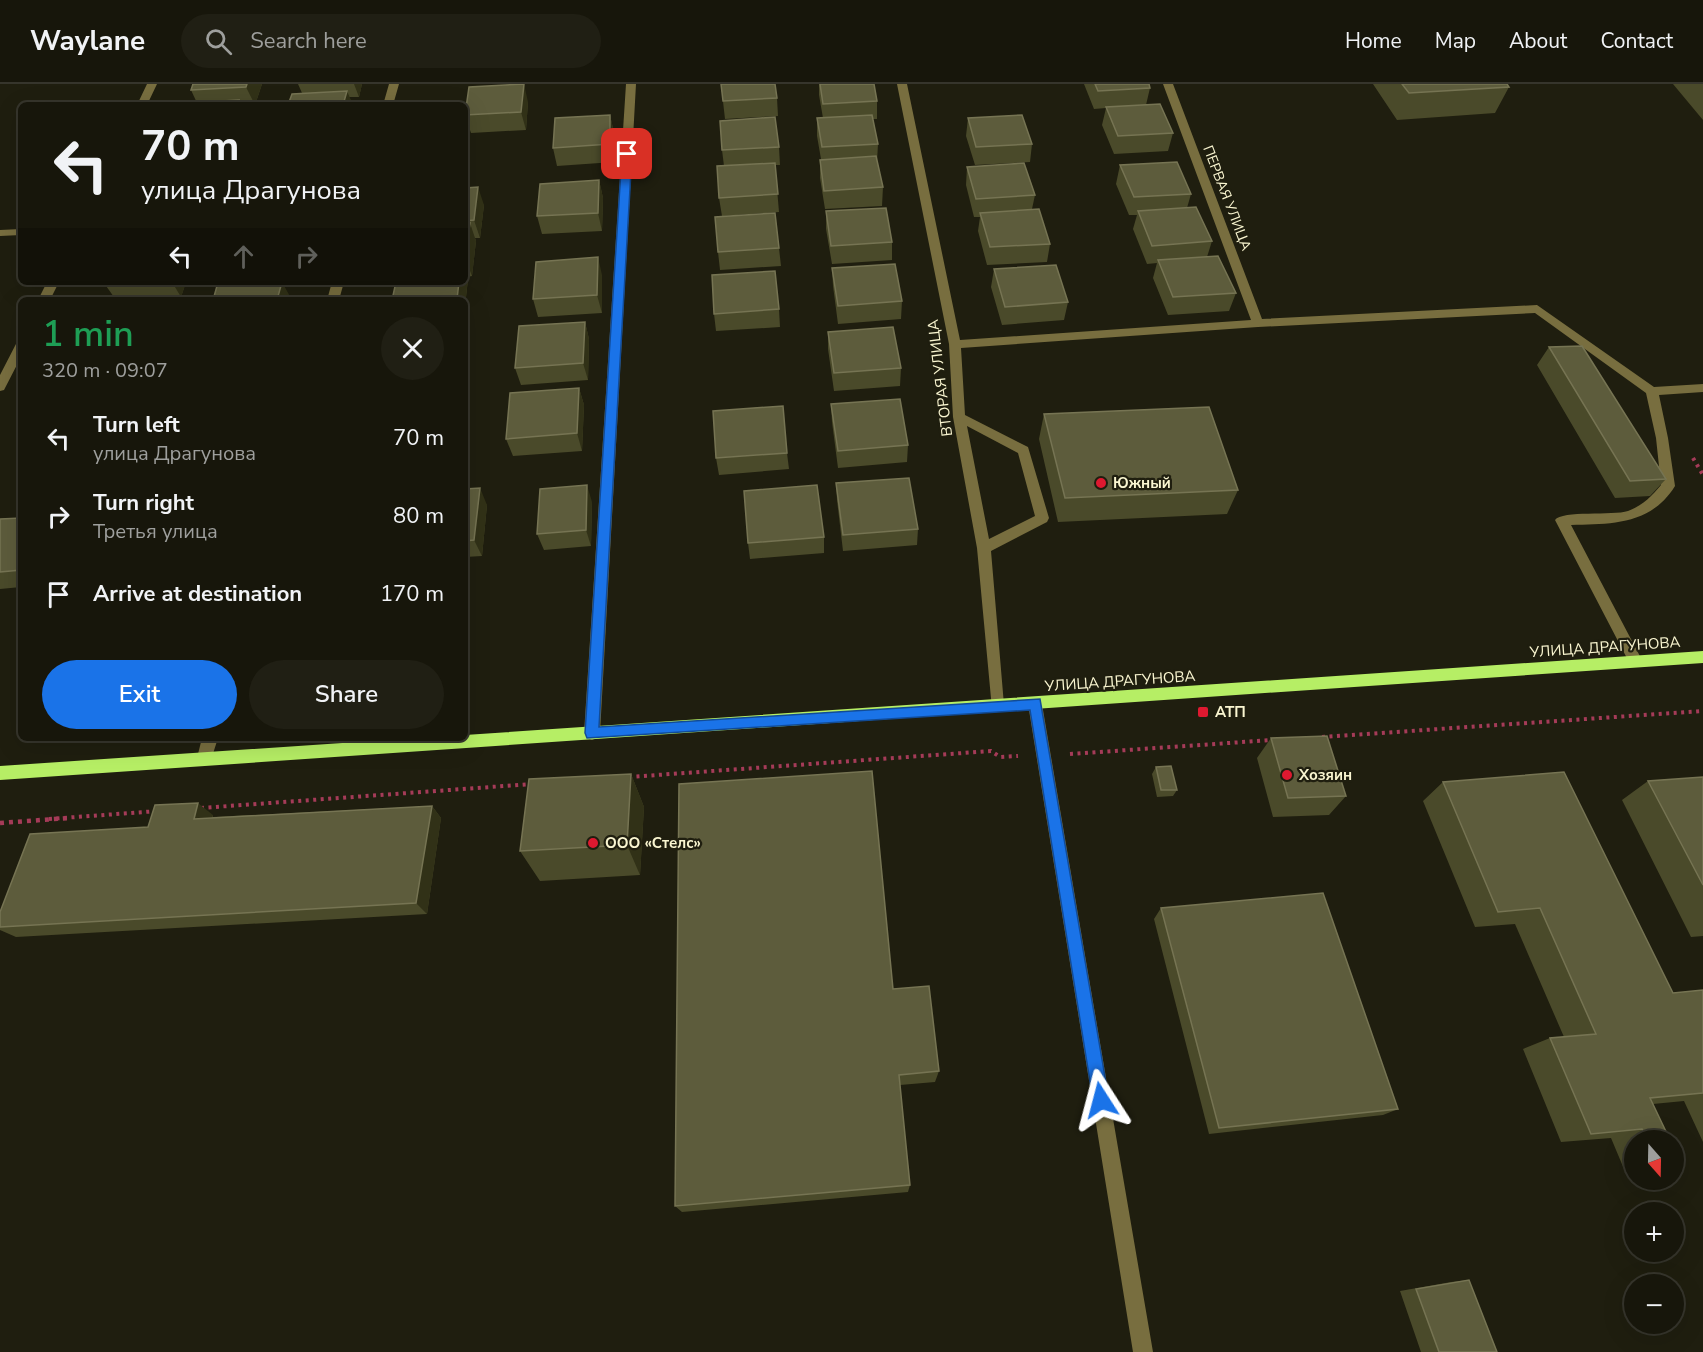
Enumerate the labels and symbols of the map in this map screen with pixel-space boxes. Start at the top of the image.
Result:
pin [601,128,652,179]
street label: ПЕРВАЯ УЛИЦА [1198,143,1256,253]
street label: ВТОРАЯ УЛИЦА [923,318,957,438]
place label: Южный [1113,473,1171,493]
marker: Южный [1094,476,1108,490]
street label: УЛИЦА ДРАГУНОВА [1528,632,1681,662]
street label: УЛИЦА ДРАГУНОВА [1043,666,1196,696]
place label: АТП [1215,702,1246,722]
marker: АТП [1196,705,1210,719]
place label: Хозяин [1298,765,1352,785]
marker: Хозяин [1280,768,1294,782]
place label: ООО «Стелс» [605,833,701,853]
marker: ООО «Стелс» [586,836,600,850]
position arrow [1069,1068,1133,1132]
north arrow [1624,1130,1684,1190]

